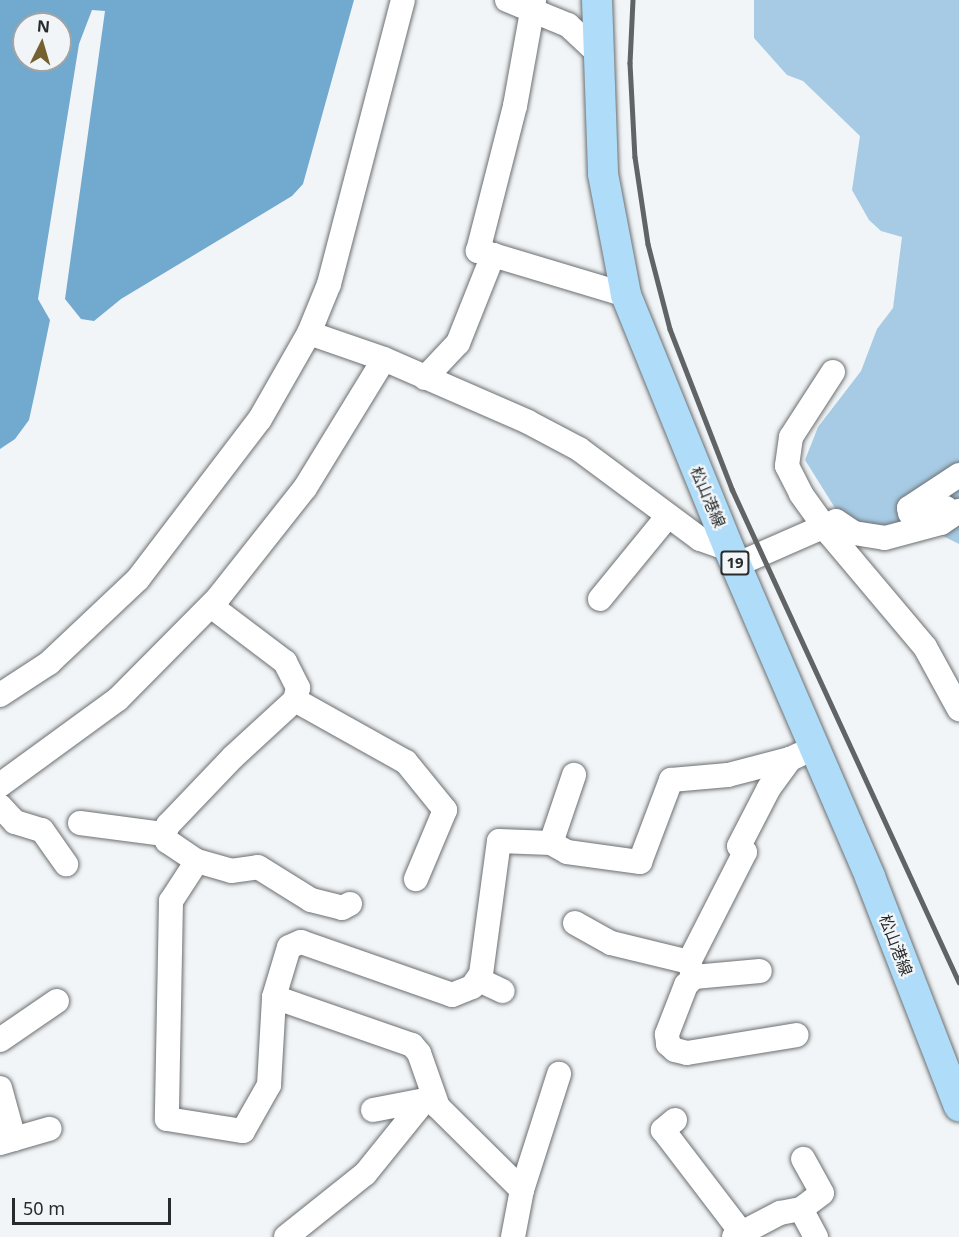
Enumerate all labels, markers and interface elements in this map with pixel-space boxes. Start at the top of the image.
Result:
north arrow [12,12,72,72]
text: N [36,15,51,38]
street label: 松山港線 [687,464,729,530]
road number: 19 [720,551,750,575]
street label: 松山港線 [876,912,916,978]
scale bar [15,1186,174,1224]
text: 50 m [23,1196,65,1220]

